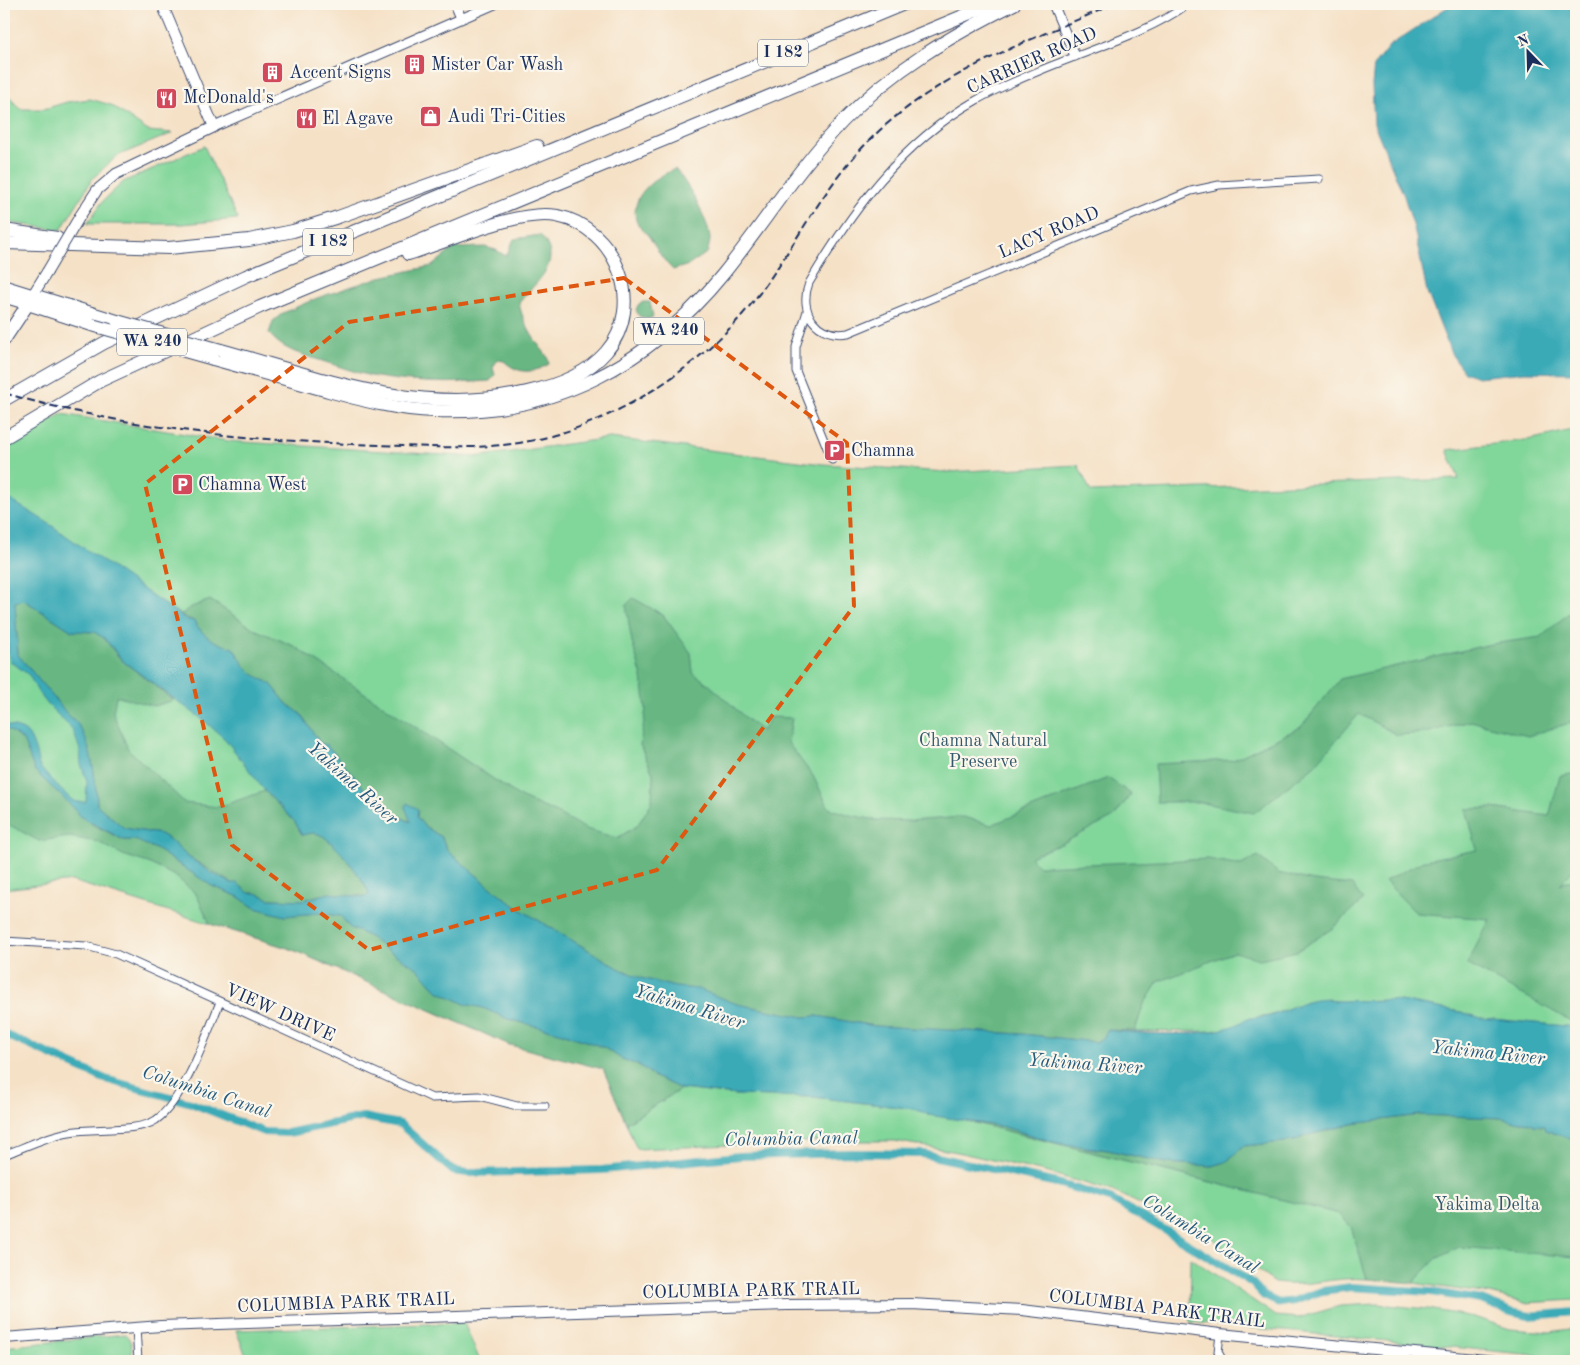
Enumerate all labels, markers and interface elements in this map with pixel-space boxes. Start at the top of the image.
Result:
street label: CARRIER ROAD [964,24,1100,98]
north arrow [1502,28,1552,78]
text: N [1516,32,1531,49]
road number: I 182 [758,40,808,66]
building icon: Mister Car Wash [403,53,427,77]
place label: Mister Car Wash [431,56,564,74]
building icon: Accent Signs [261,61,285,85]
place label: Accent Signs [289,64,391,82]
restaurant icon: McDonald's [155,86,179,110]
place label: McDonald's [183,89,274,107]
shop icon: Audi Tri-Cities [419,105,443,129]
restaurant icon: El Agave [294,107,318,131]
place label: Audi Tri-Cities [447,108,566,126]
place label: El Agave [322,110,393,128]
street label: LACY ROAD [996,204,1102,262]
road number: I 182 [303,228,353,256]
road number: WA 240 [634,318,704,344]
road number: WA 240 [117,328,187,356]
parking icon: Chamna [823,439,847,463]
place label: Chamna [851,442,915,460]
parking icon: Chamna West [170,473,194,497]
place label: Chamna West [198,476,307,494]
park label: Chamna Natural Preserve [919,732,1047,771]
water label: Yakima River [303,739,401,830]
street label: VIEW DRIVE [222,981,338,1045]
water label: Yakima River [632,982,747,1034]
water label: Yakima River [1430,1039,1547,1069]
water label: Yakima River [1027,1052,1143,1079]
water label: Columbia Canal [140,1063,273,1123]
water label: Columbia Canal [724,1129,858,1151]
water label: Columbia Canal [1138,1192,1262,1279]
park label: Yakima Delta [1434,1196,1540,1214]
street label: COLUMBIA PARK TRAIL [642,1280,860,1302]
street label: COLUMBIA PARK TRAIL [1048,1287,1266,1331]
street label: COLUMBIA PARK TRAIL [237,1290,455,1316]

